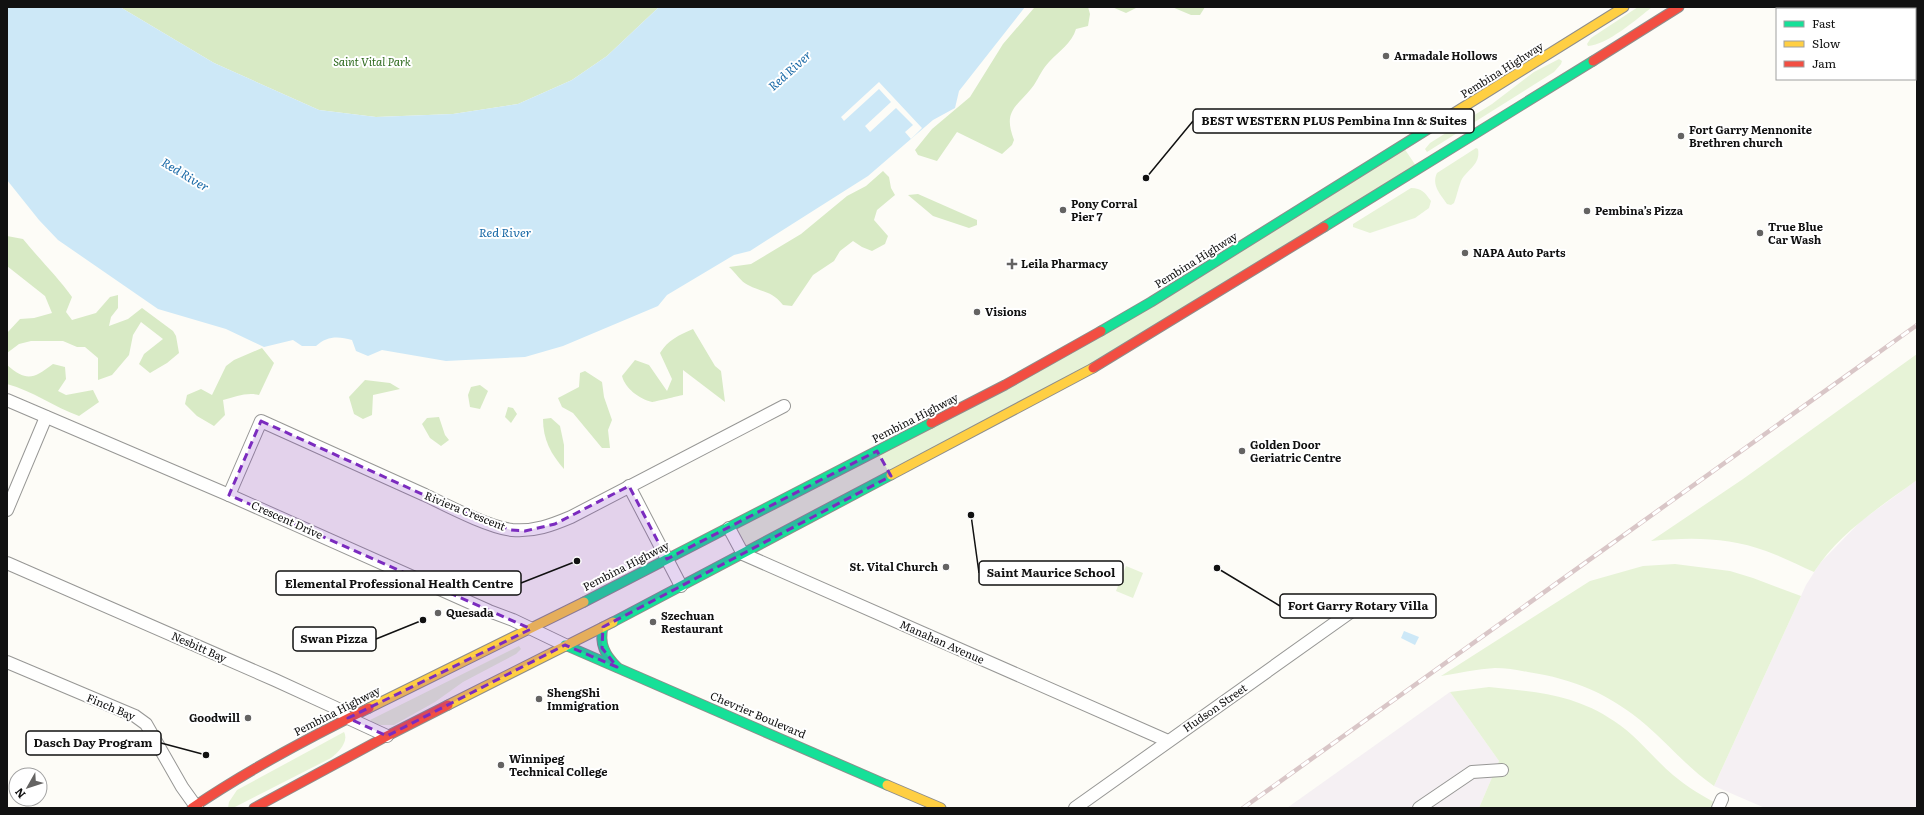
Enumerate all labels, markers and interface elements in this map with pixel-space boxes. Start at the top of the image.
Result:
legend [1776,8,1916,80]
text: Fast [1812,14,1836,32]
text: Slow [1812,34,1841,52]
street label: Pembina Highway [1457,37,1547,101]
water label: Red River [764,46,815,95]
place label: Armadale Hollows [1394,47,1498,63]
marker: Armadale Hollows [1381,51,1391,61]
park label: Saint Vital Park [333,53,411,69]
text: Jam [1812,54,1837,72]
callout: BEST WESTERN PLUS Pembina Inn & Suites [1193,109,1474,133]
text: BEST WESTERN PLUS Pembina Inn & Suites [1201,111,1467,129]
place label: Fort Garry Mennonite Brethren church [1689,121,1812,150]
marker: Fort Garry Mennonite Brethren church [1676,131,1686,141]
water label: Red River [158,153,213,196]
place label: Pony Corral Pier 7 [1071,195,1138,224]
place label: Pembina’s Pizza [1595,202,1684,218]
marker: Pony Corral Pier 7 [1058,205,1068,215]
marker: Pembina’s Pizza [1582,206,1592,216]
place label: True Blue Car Wash [1768,218,1823,247]
water label: Red River [479,223,532,241]
street label: Pembina Highway [1151,227,1241,291]
marker: True Blue Car Wash [1755,228,1765,238]
place label: NAPA Auto Parts [1473,244,1566,260]
marker: NAPA Auto Parts [1460,248,1470,258]
place label: Leila Pharmacy [1021,255,1108,271]
marker: Leila Pharmacy [1006,258,1018,270]
place label: Visions [985,303,1027,319]
marker: Visions [972,307,982,317]
street label: Pembina Highway [869,388,961,446]
place label: Golden Door Geriatric Centre [1250,436,1341,465]
marker: Golden Door Geriatric Centre [1237,446,1247,456]
street label: Riviera Crescent [422,487,509,534]
street label: Crescent Drive [249,496,326,542]
street label: Pembina Highway [580,536,672,594]
place label: St. Vital Church [849,558,938,574]
callout: Saint Maurice School [979,561,1123,585]
marker: St. Vital Church [941,562,951,572]
text: Saint Maurice School [987,563,1116,581]
callout: Elemental Professional Health Centre [276,571,521,595]
text: Elemental Professional Health Centre [285,574,513,592]
callout: Fort Garry Rotary Villa [1280,594,1436,618]
text: Fort Garry Rotary Villa [1288,596,1428,614]
place label: Quesada [446,604,494,620]
place label: Szechuan Restaurant [661,607,723,636]
marker: Quesada [433,608,443,618]
street label: Manahan Avenue [898,615,988,667]
marker: Szechuan Restaurant [648,617,658,627]
street label: Nesbitt Bay [169,627,230,666]
callout: Swan Pizza [293,627,376,651]
text: Swan Pizza [300,629,368,647]
street label: Hudson Street [1179,679,1250,735]
street label: Pembina Highway [291,681,383,739]
place label: ShengShi Immigration [547,684,620,713]
street label: Chevrier Boulevard [708,687,809,742]
street label: Finch Bay [85,689,139,724]
marker: ShengShi Immigration [534,694,544,704]
place label: Goodwill [189,709,240,725]
marker: Goodwill [243,713,253,723]
callout: Dasch Day Program [26,731,161,755]
text: Dasch Day Program [34,733,152,751]
place label: Winnipeg Technical College [509,750,608,779]
marker: Winnipeg Technical College [496,760,506,770]
north arrow [8,767,48,807]
text: N [10,785,29,803]

